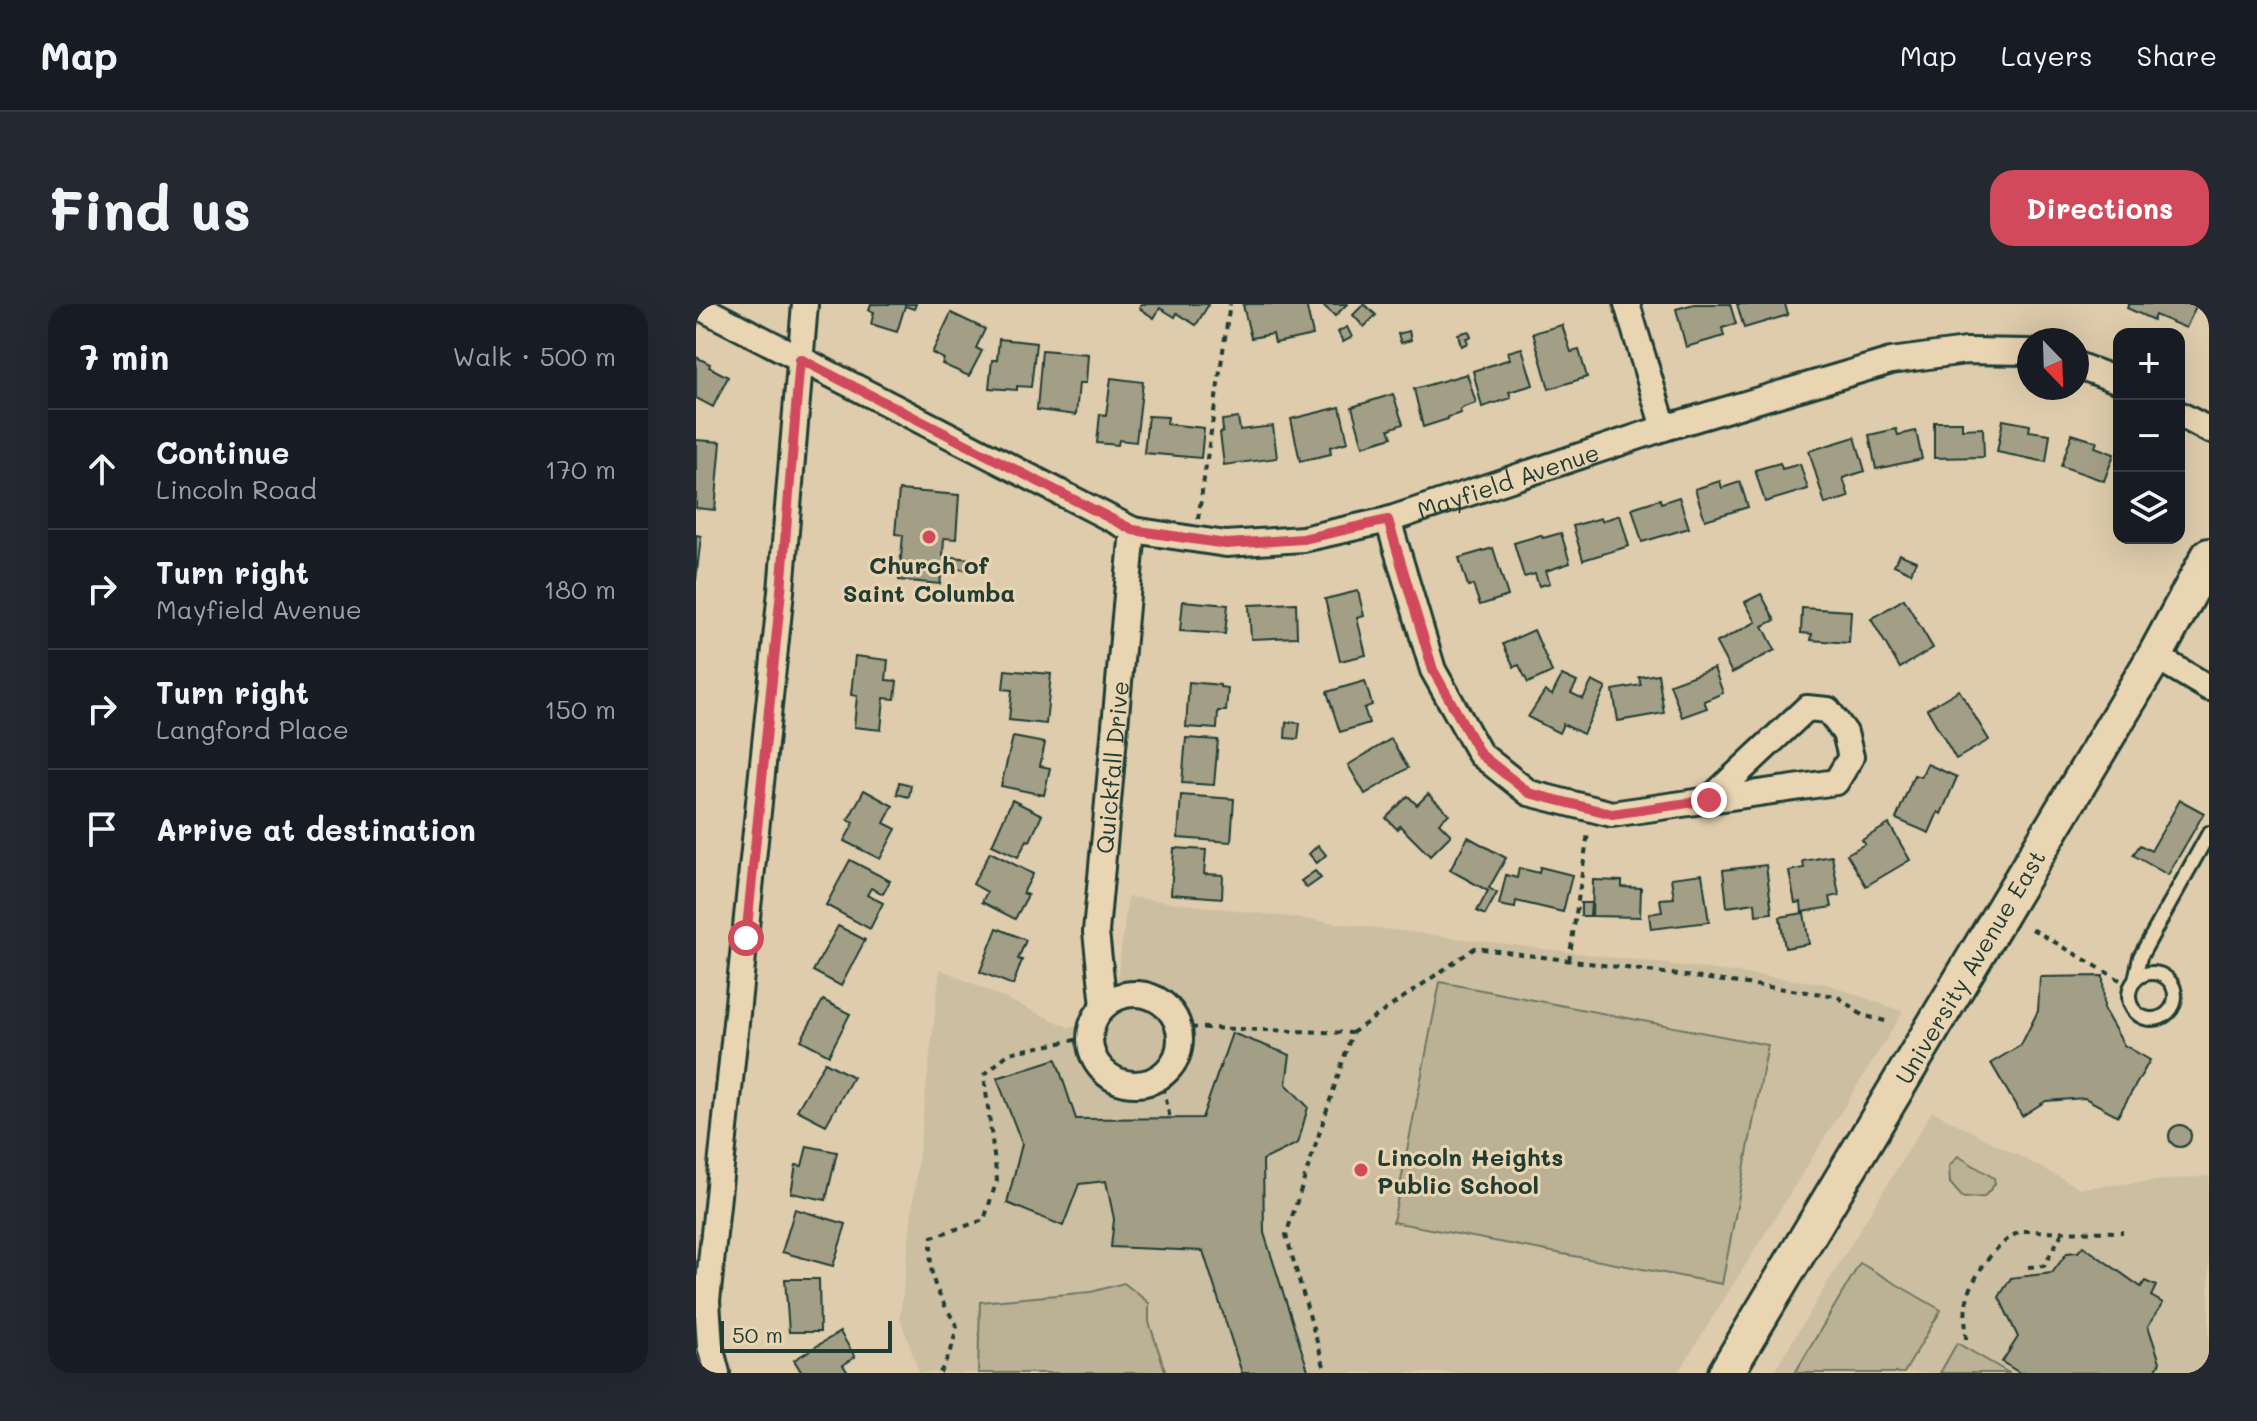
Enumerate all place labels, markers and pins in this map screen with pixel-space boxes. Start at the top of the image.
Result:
marker: Church of Saint Columba [920,528,938,546]
place label: Church of Saint Columba [843,549,1015,608]
place label: Lincoln Heights Public School [1377,1141,1563,1200]
marker: Lincoln Heights Public School [1352,1161,1370,1179]

